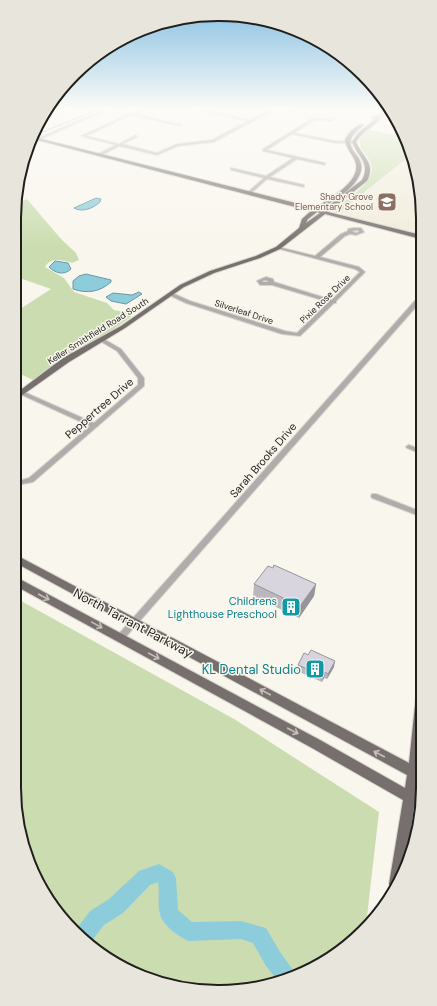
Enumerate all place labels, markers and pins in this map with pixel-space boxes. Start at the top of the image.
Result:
place label: Shady Grove Elementary School [295,191,373,213]
school or university icon: Shady Grove Elementary School [376,191,398,213]
place label: Childrens Lighthouse Preschool [168,594,277,621]
building icon: Childrens Lighthouse Preschool [280,596,302,618]
building icon: KL Dental Studio [304,658,326,680]
place label: KL Dental Studio [202,661,301,678]

